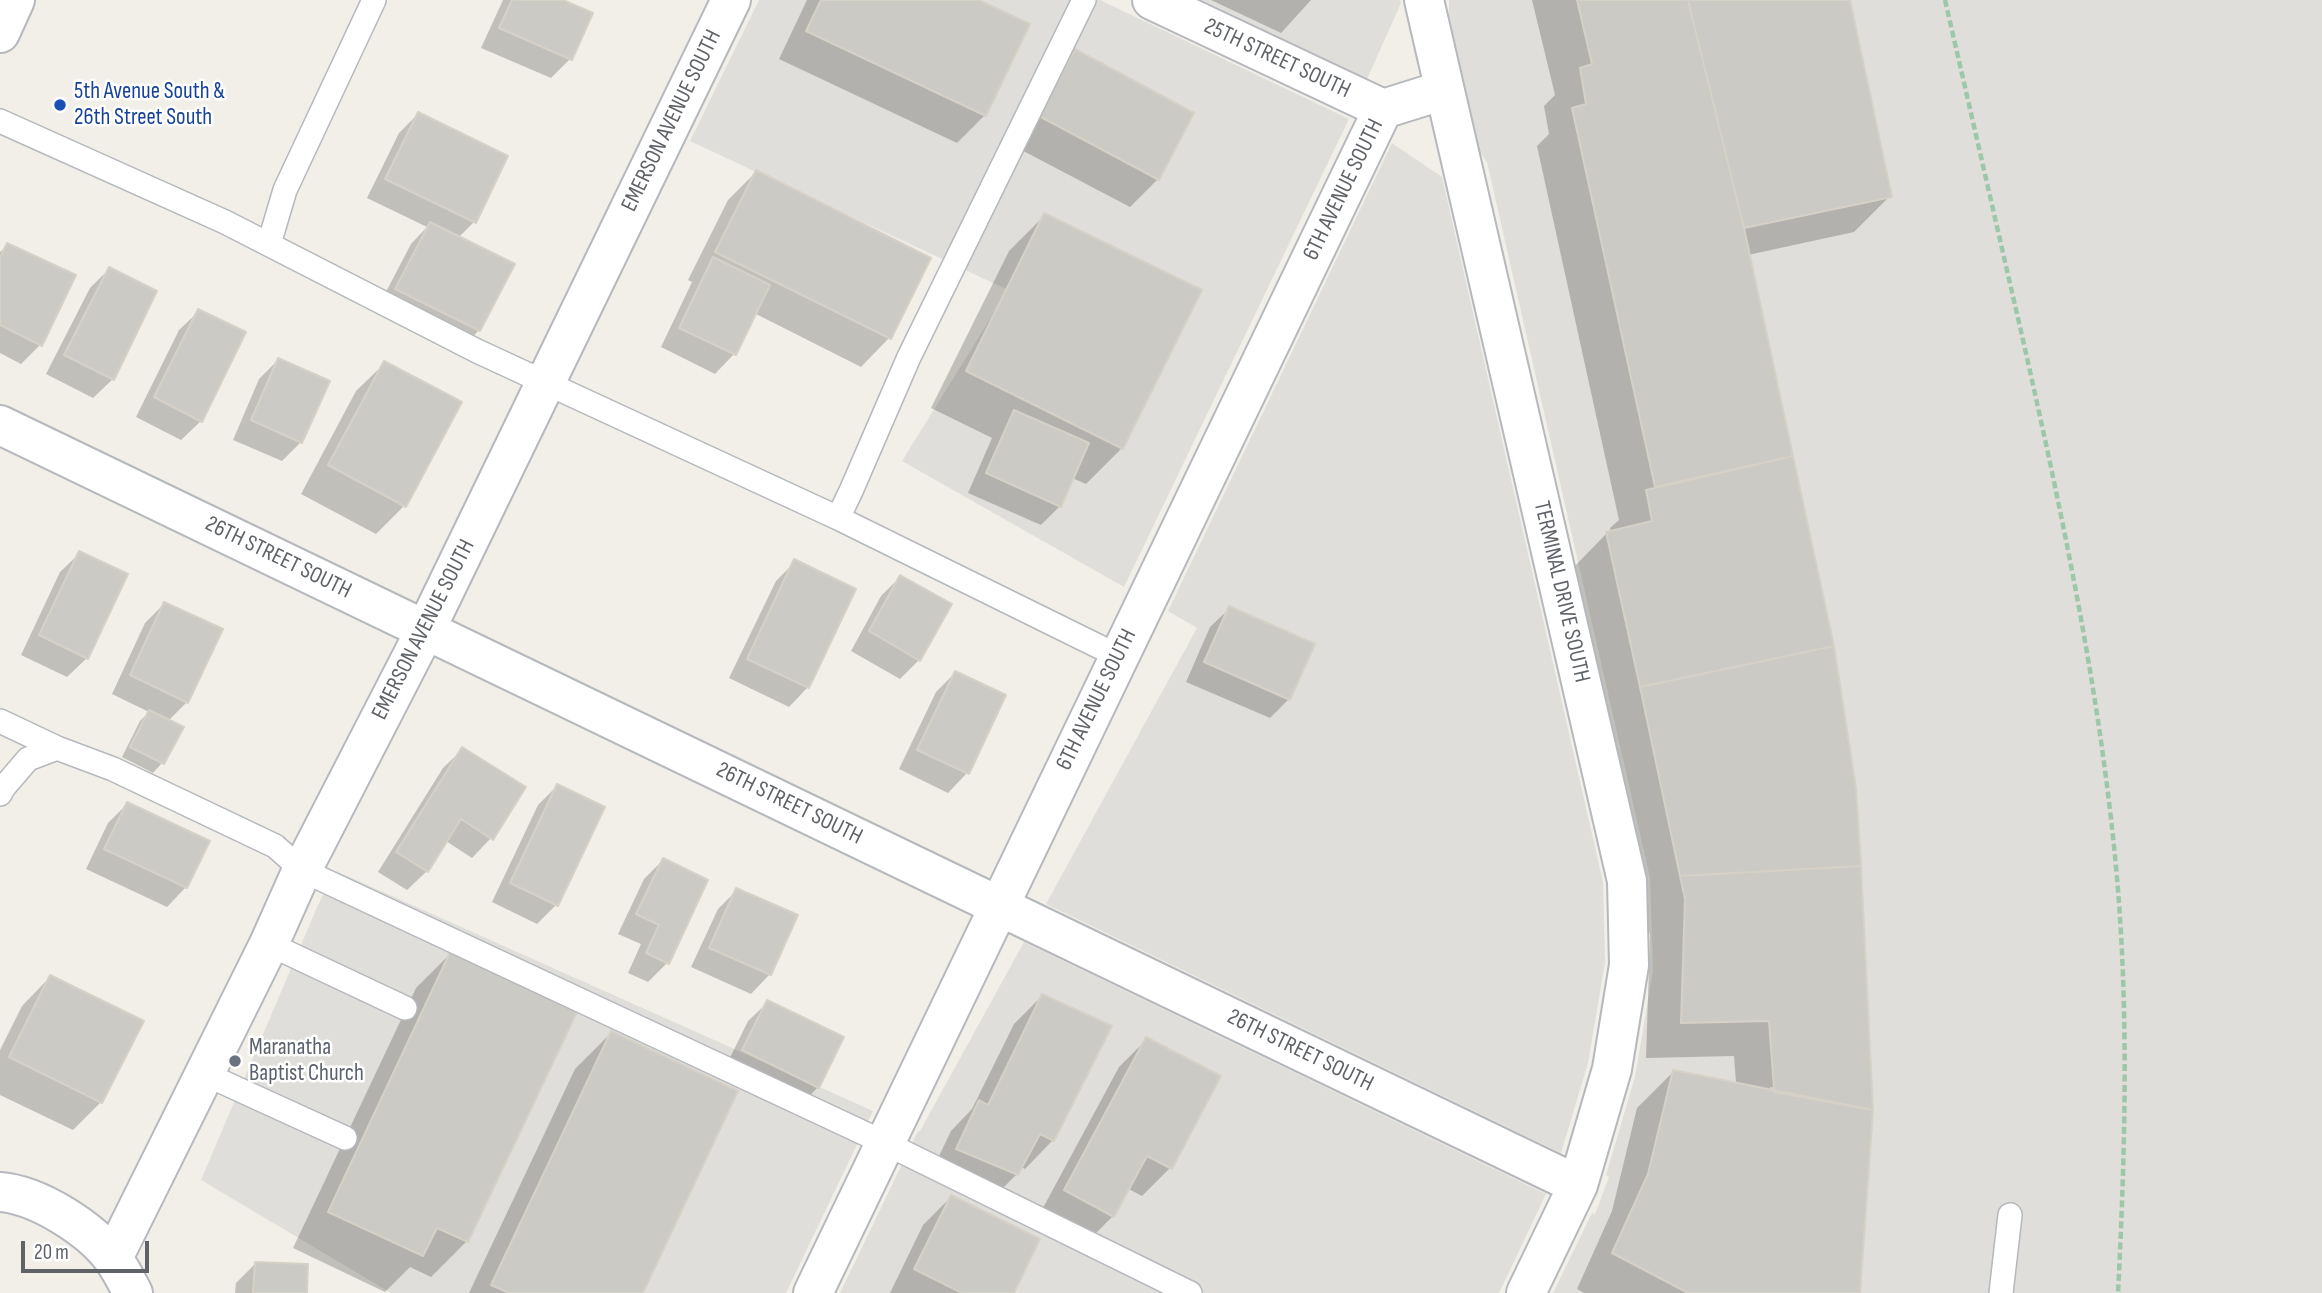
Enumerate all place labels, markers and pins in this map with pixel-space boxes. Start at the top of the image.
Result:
place label: 5th Avenue South & 26th Street South [74,78,225,132]
marker: 5th Avenue South & 26th Street South [52,97,68,113]
place label: Maranatha Baptist Church [249,1034,364,1088]
marker: Maranatha Baptist Church [227,1053,243,1069]

